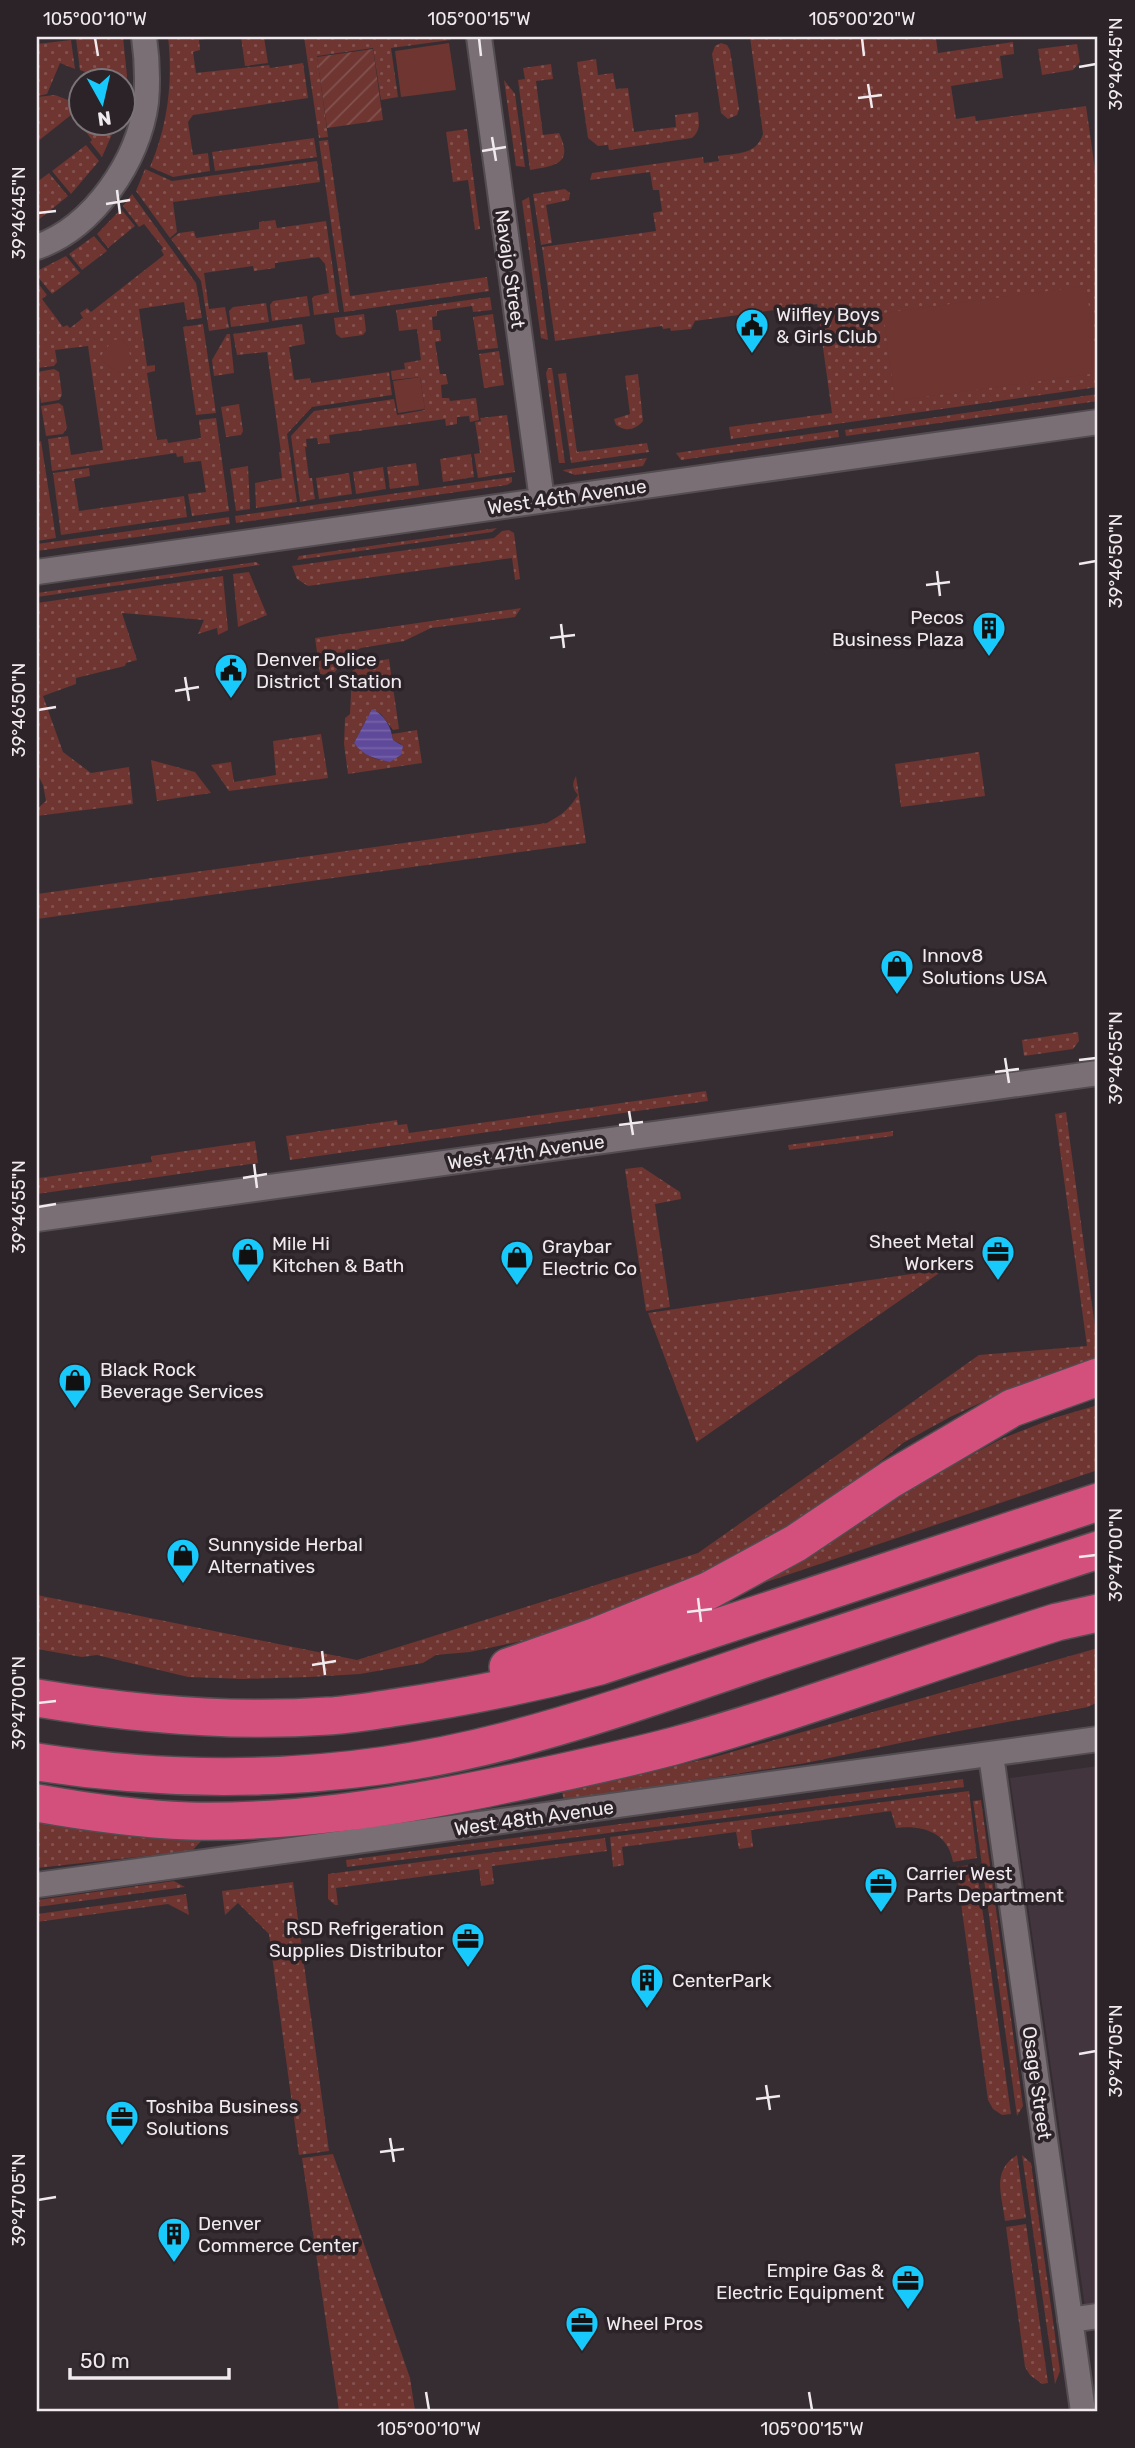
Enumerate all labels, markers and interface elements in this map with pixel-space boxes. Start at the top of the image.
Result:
text: 105°00'10"W [43,8,147,30]
text: 105°00'15"W [427,8,531,30]
text: 105°00'20"W [809,8,915,30]
text: 39°46'45"N [1105,17,1127,111]
north arrow [66,66,136,136]
text: N [96,106,113,131]
text: 39°46'45"N [8,166,30,260]
street label: Navajo Street [490,208,530,330]
place label: Wilfley Boys & Girls Club [776,303,880,348]
public building icon: Wilfley Boys & Girls Club [733,306,771,355]
street label: West 46th Avenue [486,474,648,520]
text: 39°46'50"N [1105,514,1127,608]
place label: Pecos Business Plaza [832,606,964,651]
building icon: Pecos Business Plaza [970,609,1008,658]
place label: Denver Police District 1 Station [256,648,402,693]
public building icon: Denver Police District 1 Station [212,651,250,700]
text: 39°46'50"N [8,663,30,757]
place label: Innov8 Solutions USA [922,944,1048,989]
shop icon: Innov8 Solutions USA [878,947,916,996]
text: 39°46'55"N [1105,1011,1127,1105]
street label: West 47th Avenue [446,1130,606,1174]
text: 39°46'55"N [8,1160,30,1254]
place label: Sheet Metal Workers [869,1230,974,1275]
place label: Mile Hi Kitchen & Bath [272,1232,404,1277]
office icon: Sheet Metal Workers [979,1233,1017,1282]
shop icon: Mile Hi Kitchen & Bath [229,1235,267,1284]
place label: Graybar Electric Co [542,1235,637,1280]
shop icon: Graybar Electric Co [498,1238,536,1287]
place label: Black Rock Beverage Services [100,1358,264,1403]
shop icon: Black Rock Beverage Services [56,1361,94,1410]
text: 39°47'00"N [1105,1508,1127,1602]
place label: Sunnyside Herbal Alternatives [208,1533,363,1578]
shop icon: Sunnyside Herbal Alternatives [164,1536,202,1585]
text: 39°47'00"N [8,1656,30,1750]
street label: West 48th Avenue [453,1795,615,1841]
place label: Carrier West Parts Department [906,1862,1065,1907]
office icon: Carrier West Parts Department [862,1865,900,1914]
place label: RSD Refrigeration Supplies Distributor [269,1917,445,1962]
office icon: RSD Refrigeration Supplies Distributor [449,1920,487,1969]
building icon: CenterPark [628,1961,666,2010]
place label: CenterPark [672,1969,772,1992]
text: 39°47'05"N [1105,2004,1127,2098]
street label: Osage Street [1018,2025,1056,2142]
place label: Toshiba Business Solutions [146,2095,298,2140]
office icon: Toshiba Business Solutions [103,2098,141,2147]
text: 39°47'05"N [8,2153,30,2247]
place label: Denver Commerce Center [198,2212,360,2257]
building icon: Denver Commerce Center [155,2215,193,2264]
place label: Empire Gas & Electric Equipment [716,2259,885,2304]
office icon: Empire Gas & Electric Equipment [889,2262,927,2311]
office icon: Wheel Pros [563,2304,601,2353]
place label: Wheel Pros [606,2312,703,2335]
scale bar [70,2336,229,2380]
text: 50 m [80,2348,130,2373]
text: 105°00'10"W [377,2418,481,2440]
text: 105°00'15"W [760,2418,864,2440]

